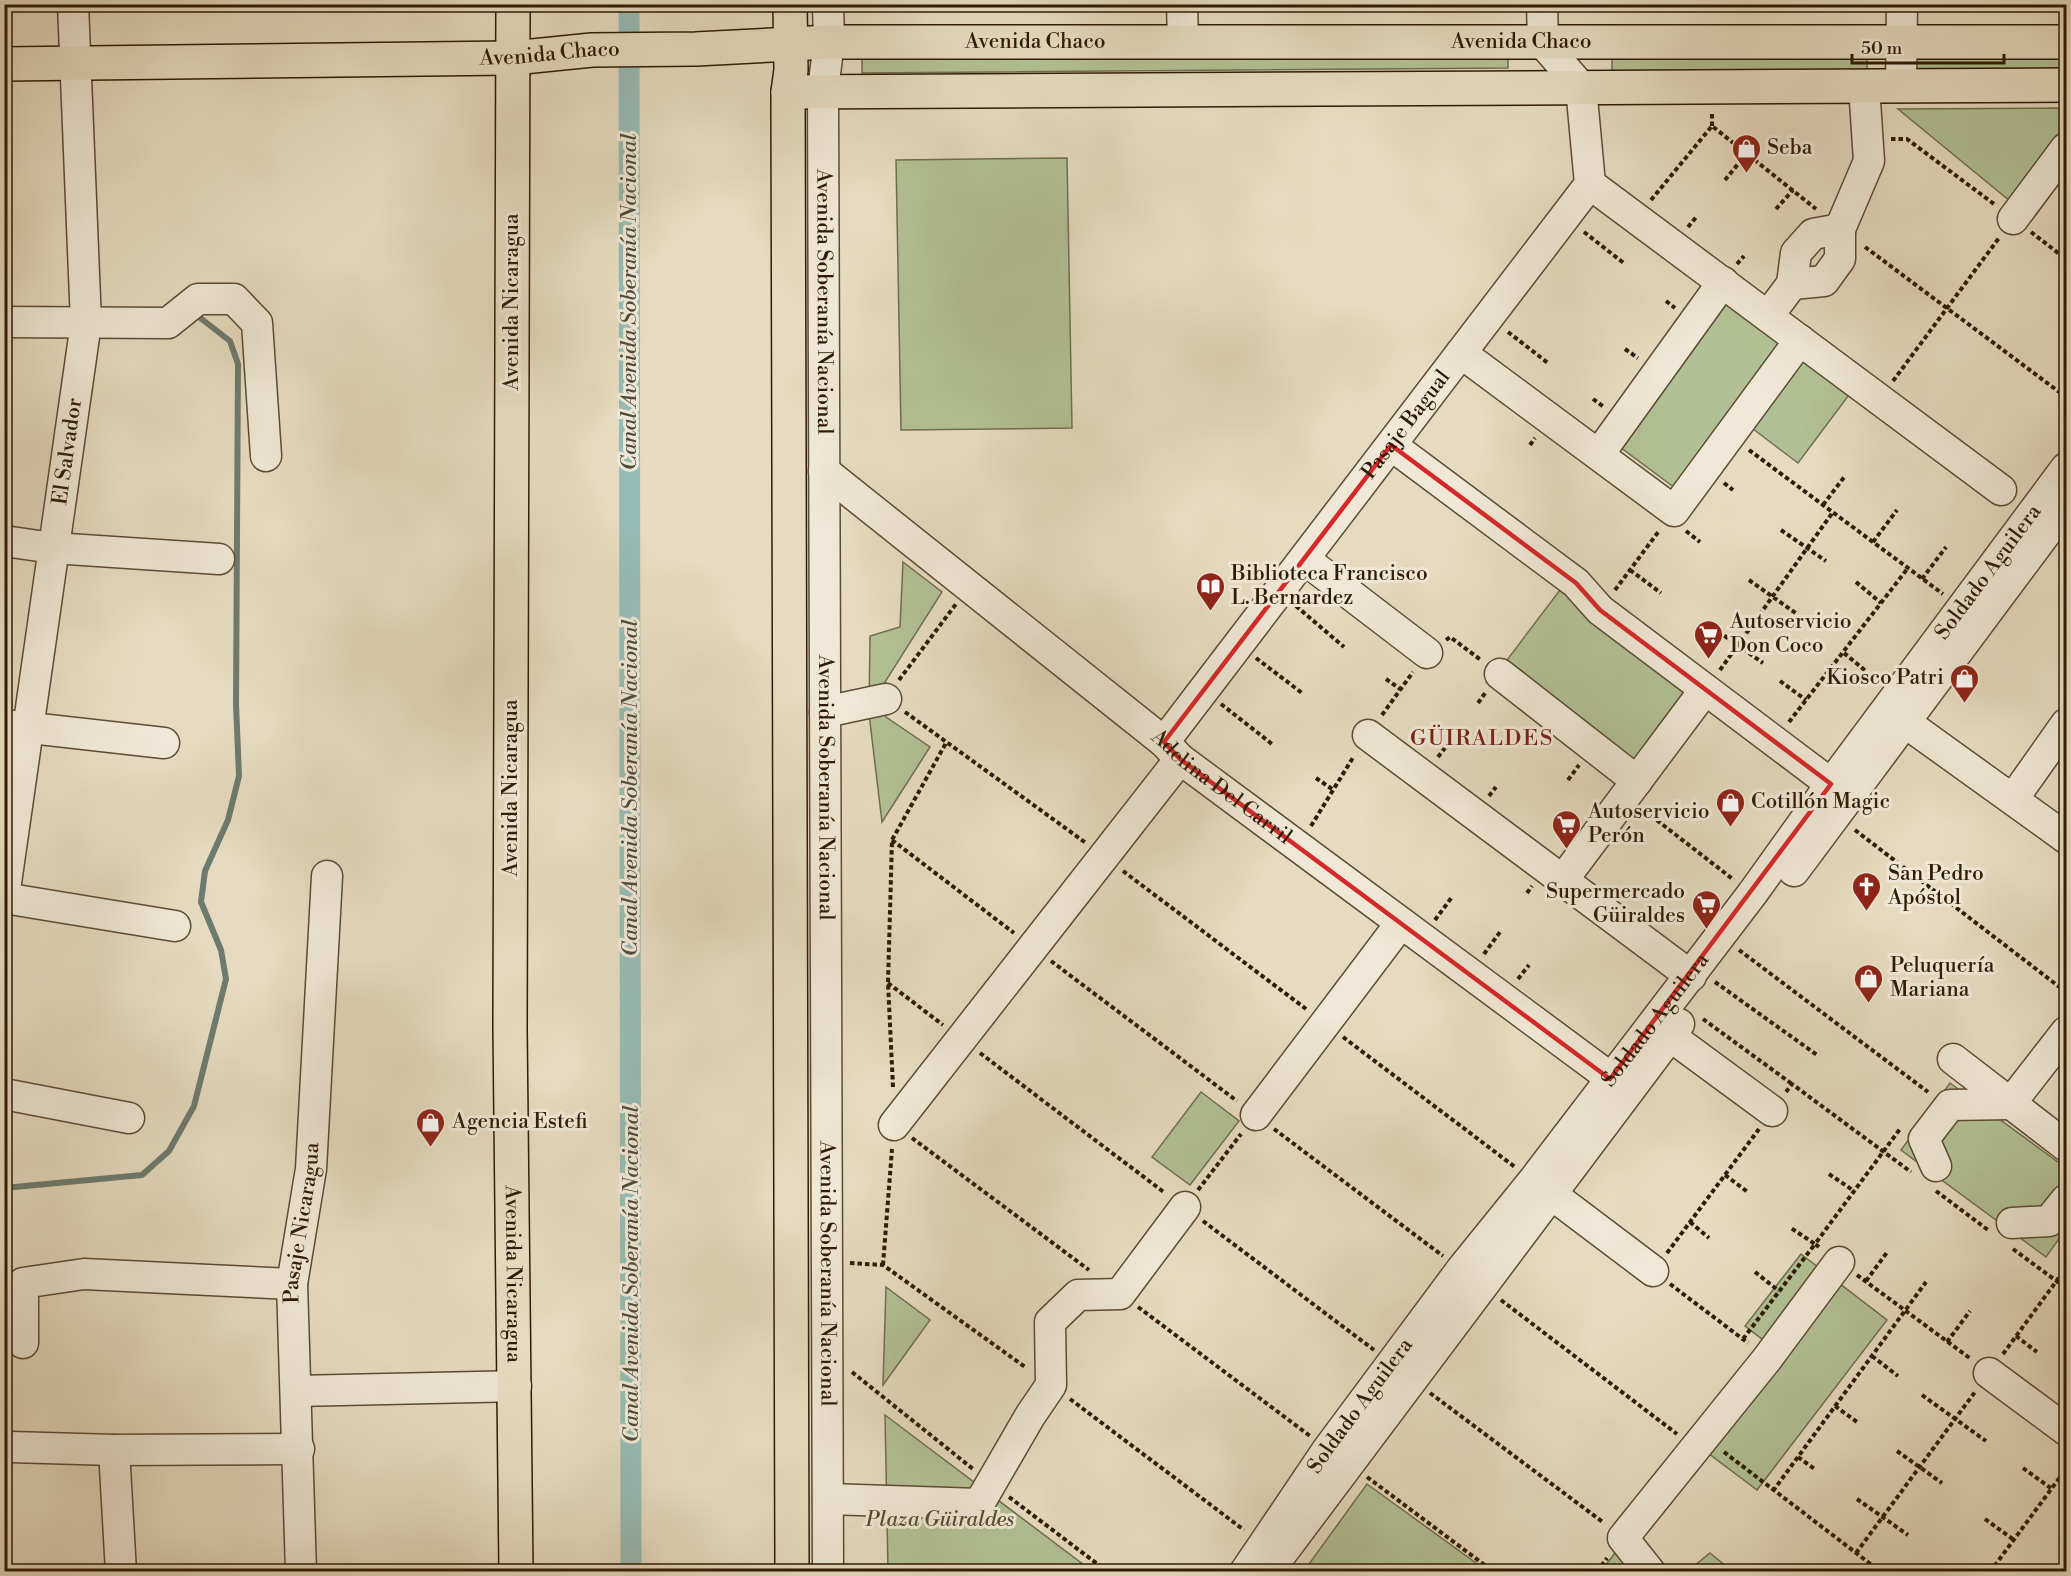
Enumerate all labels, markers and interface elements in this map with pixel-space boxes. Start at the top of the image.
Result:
scale bar [1852,27,2004,65]
street label: Avenida Chaco [964,29,1106,55]
street label: Avenida Chaco [1450,29,1592,55]
street label: Avenida Chaco [479,37,620,71]
text: 50 m [1861,37,1903,60]
shop icon: Seba [1730,132,1762,174]
water label: Canal Avenida Soberanía Nacional [616,133,643,471]
place label: Seba [1767,135,1813,161]
street label: Avenida Soberanía Nacional [810,168,837,435]
street label: Avenida Nicaragua [499,213,525,392]
street label: Pasaje Bagual [1356,365,1456,485]
street label: El Salvador [47,396,88,507]
street label: Soldado Aguilera [1930,499,2047,645]
place label: Biblioteca Francisco L. Bernardez [1230,561,1428,611]
library icon: Biblioteca Francisco L. Bernardez [1194,570,1226,612]
place label: Autoservicio Don Coco [1729,609,1852,659]
supermarket icon: Autoservicio Don Coco [1693,618,1725,660]
water label: Canal Avenida Soberanía Nacional [617,619,644,957]
street label: Avenida Soberanía Nacional [812,654,839,921]
shop icon: Kiosco Patri [1949,662,1981,704]
place label: Kiosco Patri [1826,665,1944,691]
street label: Avenida Nicaragua [498,699,524,878]
street label: Adelina Del Carril [1145,723,1297,850]
district label: GÜIRALDES [1410,724,1554,752]
shop icon: Cotillón Magic [1714,786,1746,828]
place label: Cotillón Magic [1751,789,1890,815]
place label: Autoservicio Perón [1587,799,1710,849]
supermarket icon: Autoservicio Perón [1551,808,1583,850]
place label: San Pedro Apóstol [1887,861,1984,911]
church icon: San Pedro Apóstol [1851,870,1883,912]
place label: Supermercado Güiraldes [1546,879,1685,929]
supermarket icon: Supermercado Güiraldes [1690,888,1722,930]
street label: Soldado Aguilera [1596,948,1715,1093]
place label: Peluquería Mariana [1890,953,1995,1003]
shop icon: Peluquería Mariana [1853,962,1885,1004]
water label: Canal Avenida Soberanía Nacional [618,1105,645,1443]
shop icon: Agencia Estefi [415,1106,447,1148]
place label: Agencia Estefi [451,1109,588,1135]
street label: Avenida Soberanía Nacional [814,1140,840,1407]
street label: Pasaje Nicaragua [279,1141,325,1304]
street label: Avenida Nicaragua [499,1184,527,1363]
street label: Soldado Aguilera [1302,1333,1419,1479]
park label: Plaza Güiraldes [865,1507,1014,1533]

